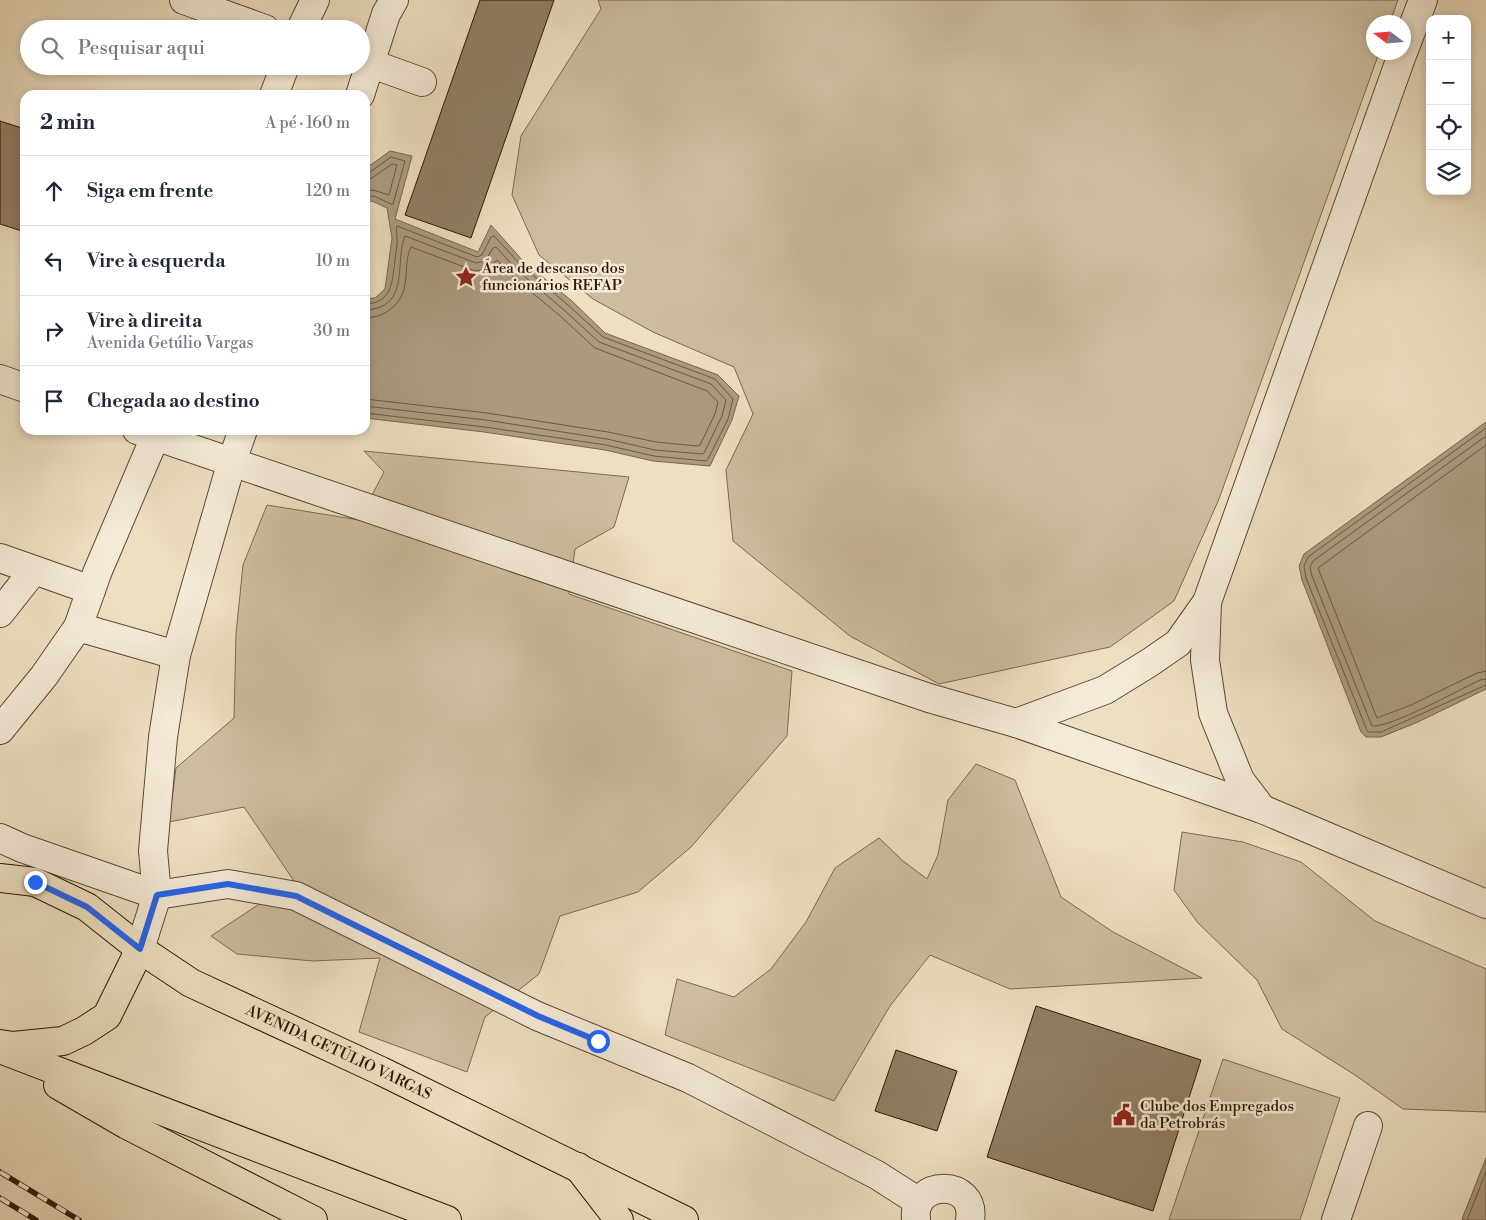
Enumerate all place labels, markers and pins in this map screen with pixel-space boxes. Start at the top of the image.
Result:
place label: Área de descanso dos funcionários REFAP [481,258,624,295]
place icon: Área de descanso dos funcionários REFAP [453,264,479,290]
place label: Clube dos Empregados da Petrobrás [1140,1097,1294,1133]
public building icon: Clube dos Empregados da Petrobrás [1111,1102,1137,1128]

